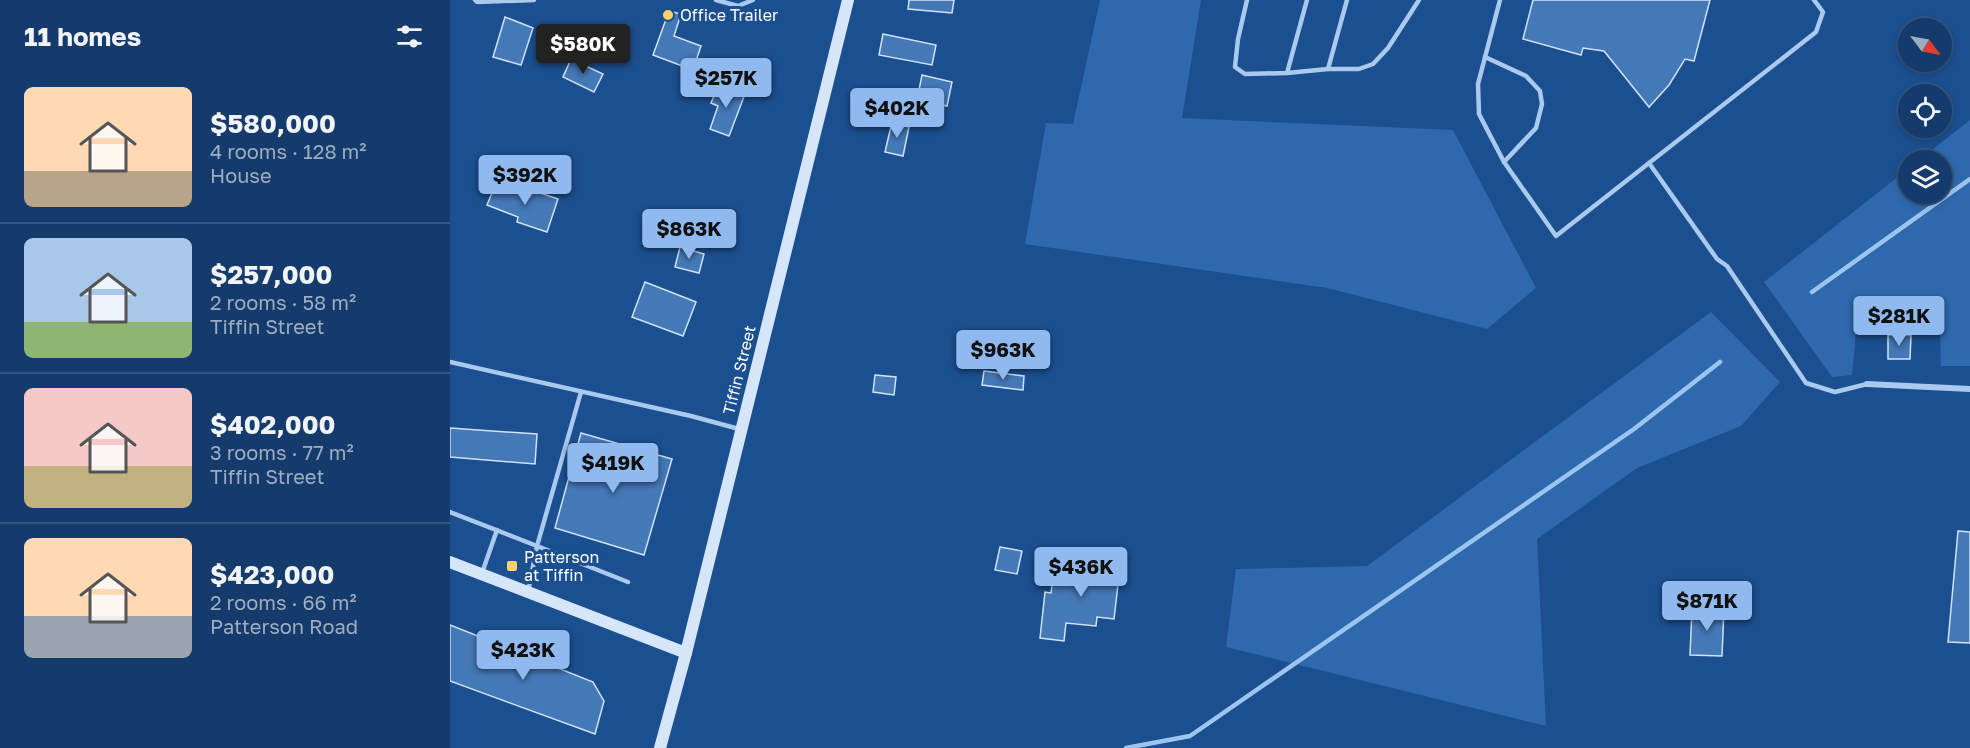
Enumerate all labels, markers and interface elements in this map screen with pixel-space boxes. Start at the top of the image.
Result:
place label: Office Trailer [680,5,778,25]
marker: Office Trailer [661,8,675,22]
north arrow [1898,18,1952,72]
map controls [1898,18,1952,204]
icon: filters [393,20,426,53]
text: 11 homes [24,21,141,52]
pin: $580K [541,24,625,75]
text: $580K [550,31,616,55]
pin: $257K [684,58,768,109]
text: $257K [694,65,758,89]
button: locate [1898,84,1952,138]
pin: $402K [855,88,939,139]
text: $402K [864,95,930,119]
text: $580,000 [210,108,336,139]
icon: home [72,111,144,183]
text: 4 rooms · 128 m² [210,139,367,163]
button: layers [1898,150,1952,204]
pin: $392K [483,155,567,206]
text: $392K [493,162,558,186]
text: House [210,163,272,187]
pin: $863K [647,209,731,260]
text: $863K [656,216,722,240]
text: $257,000 [210,259,332,290]
icon: home [72,262,144,334]
text: 2 rooms · 58 m² [210,290,356,314]
pin: $281K [1857,296,1941,347]
text: $281K [1867,303,1931,327]
text: Tiffin Street [210,314,324,338]
street label: Tiffin Street [718,323,760,417]
pin: $963K [961,330,1045,381]
text: $963K [970,337,1036,361]
text: $402,000 [210,409,335,440]
icon: home [72,412,144,484]
text: 3 rooms · 77 m² [210,440,354,464]
pin: $419K [571,443,655,494]
text: $419K [581,450,645,474]
text: Tiffin Street [210,464,324,488]
place label: Patterson at Tiffin [524,547,599,585]
pin: $436K [1039,547,1123,598]
text: $436K [1048,554,1114,578]
text: $423,000 [210,559,334,590]
marker: Patterson at Tiffin [505,559,519,573]
icon: home [72,562,144,634]
pin: $871K [1665,581,1749,632]
text: $871K [1676,588,1738,612]
text: 2 rooms · 66 m² [210,590,357,614]
text: Patterson Road [210,614,358,638]
pin: $423K [481,630,565,681]
text: $423K [491,637,555,661]

